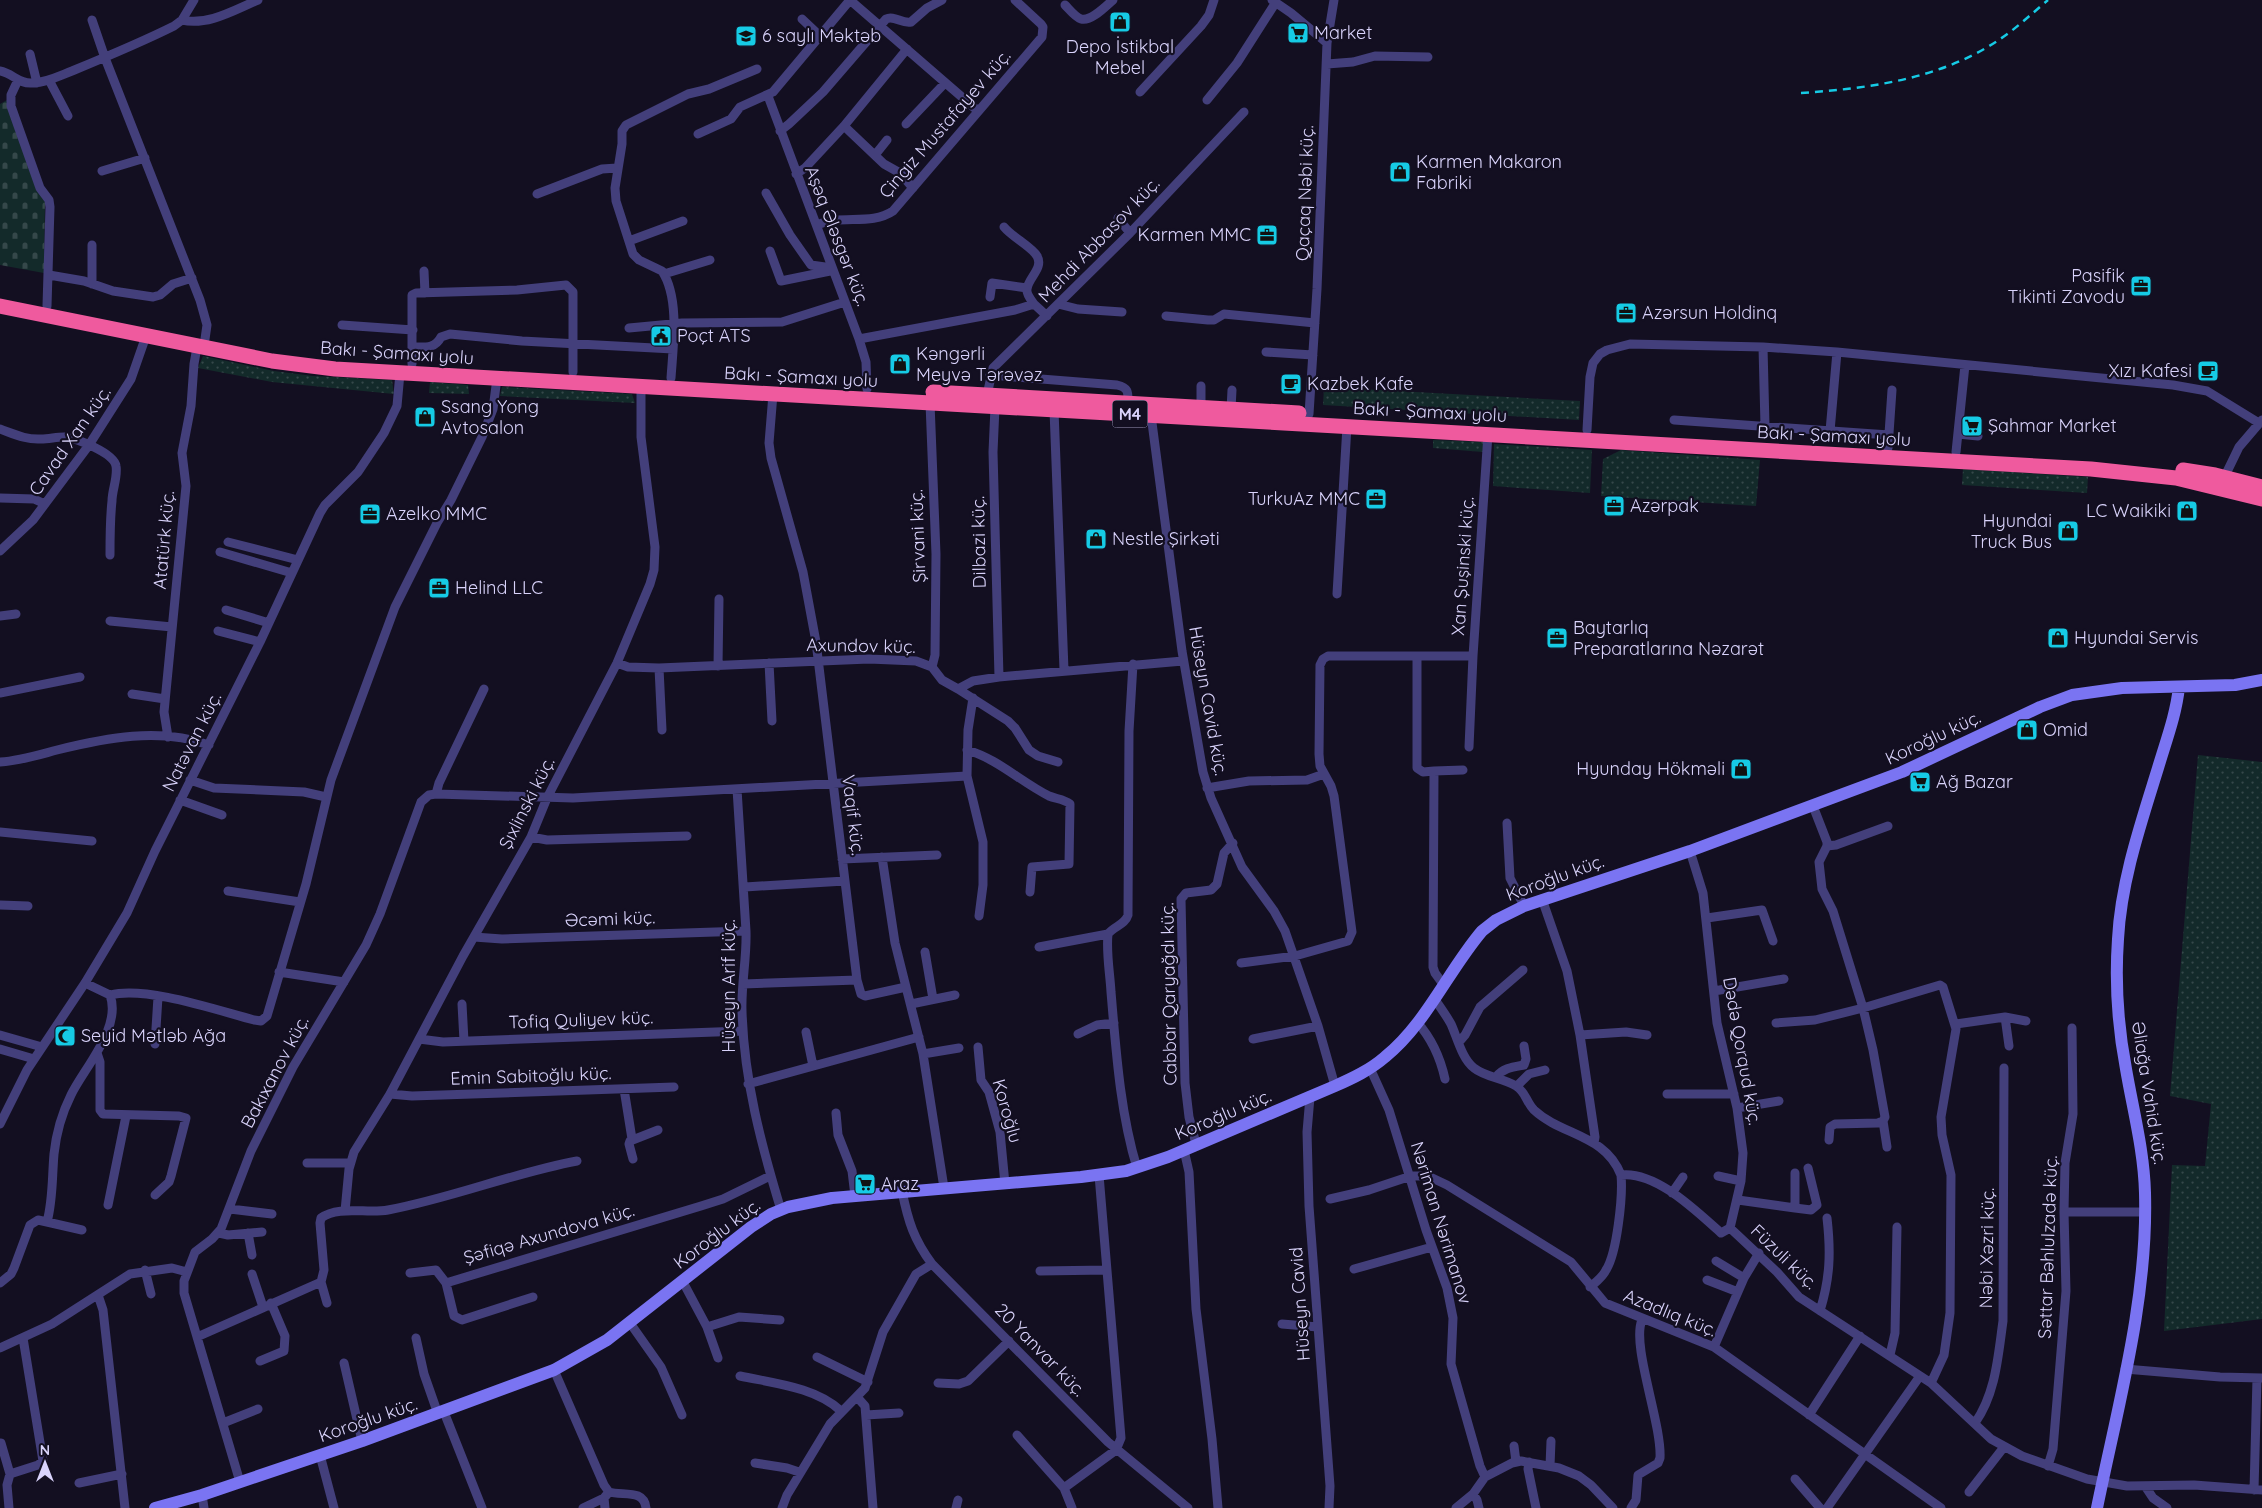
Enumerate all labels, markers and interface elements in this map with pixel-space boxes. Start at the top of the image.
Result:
shop icon: Depo İstikbal Mebel [1108,10,1132,34]
supermarket icon: Market [1286,21,1310,45]
place label: Market [1314,21,1372,44]
school or university icon: 6 saylı Məktəb [734,24,758,48]
place label: 6 saylı Məktəb [762,24,881,47]
place label: Depo İstikbal Mebel [1066,35,1174,79]
street label: Çingiz Mustafayev küç. [874,45,1016,203]
street label: Qaçaq Nəbi küç. [1291,125,1318,261]
place label: Karmen Makaron Fabriki [1416,150,1562,194]
shop icon: Karmen Makaron Fabriki [1388,160,1412,184]
street label: Aşəq Ələsgər küç. [800,163,875,309]
street label: Mehdi Abbasov küç. [1033,172,1164,307]
place label: Karmen MMC [1138,223,1251,246]
office icon: Karmen MMC [1255,223,1279,247]
place label: Pasifik Tikinti Zavodu [2007,264,2125,308]
office icon: Pasifik Tikinti Zavodu [2129,274,2153,298]
office icon: Azərsun Holdinq [1614,301,1638,325]
place label: Azərsun Holdinq [1642,301,1777,324]
public building icon: Poçt ATS [649,324,673,348]
place label: Poçt ATS [677,324,751,347]
street label: Bakı - Şamaxı yolu [319,336,475,369]
place label: Kəngərli Meyvə Tərəvəz [916,342,1042,386]
shop icon: Kəngərli Meyvə Tərəvəz [888,352,912,376]
place label: Xızı Kafesi [2109,359,2192,382]
cafe icon: Xızı Kafesi [2196,359,2220,383]
street label: Bakı - Şamaxı yolu [723,361,879,392]
cafe icon: Kazbek Kafe [1279,372,1303,396]
place label: Kazbek Kafe [1307,372,1413,395]
street label: Cavad Xan küç. [23,382,116,500]
place label: Ssang Yong Avtosalon [441,395,539,439]
street label: Bakı - Şamaxı yolu [1352,396,1508,427]
road number: M4 [1112,400,1148,428]
shop icon: Ssang Yong Avtosalon [413,405,437,429]
supermarket icon: Şahmar Market [1960,414,1984,438]
place label: Şahmar Market [1988,414,2117,437]
street label: Bakı - Şamaxı yolu [1756,420,1912,451]
place label: TurkuAz MMC [1248,487,1360,510]
office icon: TurkuAz MMC [1364,487,1388,511]
street label: Şirvani küç. [904,489,931,583]
street label: Atatürk küç. [148,490,179,590]
office icon: Azərpak [1602,494,1626,518]
place label: Azərpak [1630,494,1699,517]
street label: Dilbazi küç. [966,496,991,588]
street label: Xan Şuşinski küç. [1446,496,1479,636]
place label: LC Waikiki [2086,499,2171,522]
shop icon: LC Waikiki [2175,499,2199,523]
office icon: Azelko MMC [358,502,382,526]
place label: Azelko MMC [386,502,487,525]
place label: Hyundai Truck Bus [1971,509,2052,553]
shop icon: Hyundai Truck Bus [2056,519,2080,543]
shop icon: Nestle Şirkəti [1084,527,1108,551]
place label: Nestle Şirkəti [1112,527,1220,550]
office icon: Helind LLC [427,576,451,600]
place label: Helind LLC [455,576,543,599]
place label: Baytarlıq Preparatlarına Nəzarət [1573,616,1764,660]
street label: Hüseyn Cavid küç. [1184,624,1233,777]
office icon: Baytarlıq Preparatlarına Nəzarət [1545,626,1569,650]
shop icon: Hyundai Servis [2046,626,2070,650]
place label: Hyundai Servis [2074,626,2198,649]
street label: Axundov küç. [806,633,916,658]
street label: Natəvan küç. [157,688,226,795]
street label: Koroğlu küç. [1881,705,1984,770]
shop icon: Omid [2015,718,2039,742]
place label: Omid [2043,718,2088,741]
street label: Şıxlinski küç. [494,753,560,853]
place label: Hyunday Hökməli [1576,757,1725,780]
shop icon: Hyunday Hökməli [1729,757,1753,781]
supermarket icon: Ağ Bazar [1908,770,1932,794]
place label: Ağ Bazar [1936,770,2013,793]
street label: Vaqif küç. [837,773,870,857]
street label: Koroğlu küç. [1503,849,1607,906]
street label: Cabbar Qaryağdı küç. [1155,902,1182,1086]
street label: Əcəmi küç. [564,905,656,932]
street label: Hüseyn Arif küç. [717,919,740,1053]
street label: Dədə Qorqud küç. [1718,975,1767,1127]
street label: Tofiq Quliyev küç. [508,1005,654,1034]
street label: Bakıxanov küç. [235,1012,314,1132]
street label: Əliağa Vahid küç. [2127,1020,2172,1166]
mosque icon: Seyid Mətləb Ağa [53,1024,77,1048]
place label: Seyid Mətləb Ağa [81,1024,226,1047]
street label: Emin Sabitoğlu küç. [450,1061,612,1090]
street label: Koroğlu [987,1076,1028,1146]
street label: Koroğlu küç. [1171,1084,1275,1145]
street label: Nəriman Nərimanov [1406,1139,1477,1307]
street label: Səttar Bəhlulzadə küç. [2033,1155,2062,1339]
supermarket icon: Araz [853,1172,877,1196]
place label: Araz [881,1172,919,1195]
street label: Nəbi Xəzri küç. [1974,1187,1999,1309]
street label: Koroğlu küç. [669,1193,765,1274]
street label: Şəfiqə Axundova küç. [461,1198,637,1269]
street label: Füzuli küç. [1746,1219,1823,1294]
street label: Hüseyn Cavid [1284,1246,1315,1362]
street label: Azadlıq küç. [1620,1283,1720,1342]
street label: 20 Yanvar küç. [990,1298,1091,1401]
street label: Koroğlu küç. [315,1392,420,1447]
north arrow [20,1438,70,1488]
text: N [40,1441,50,1459]

